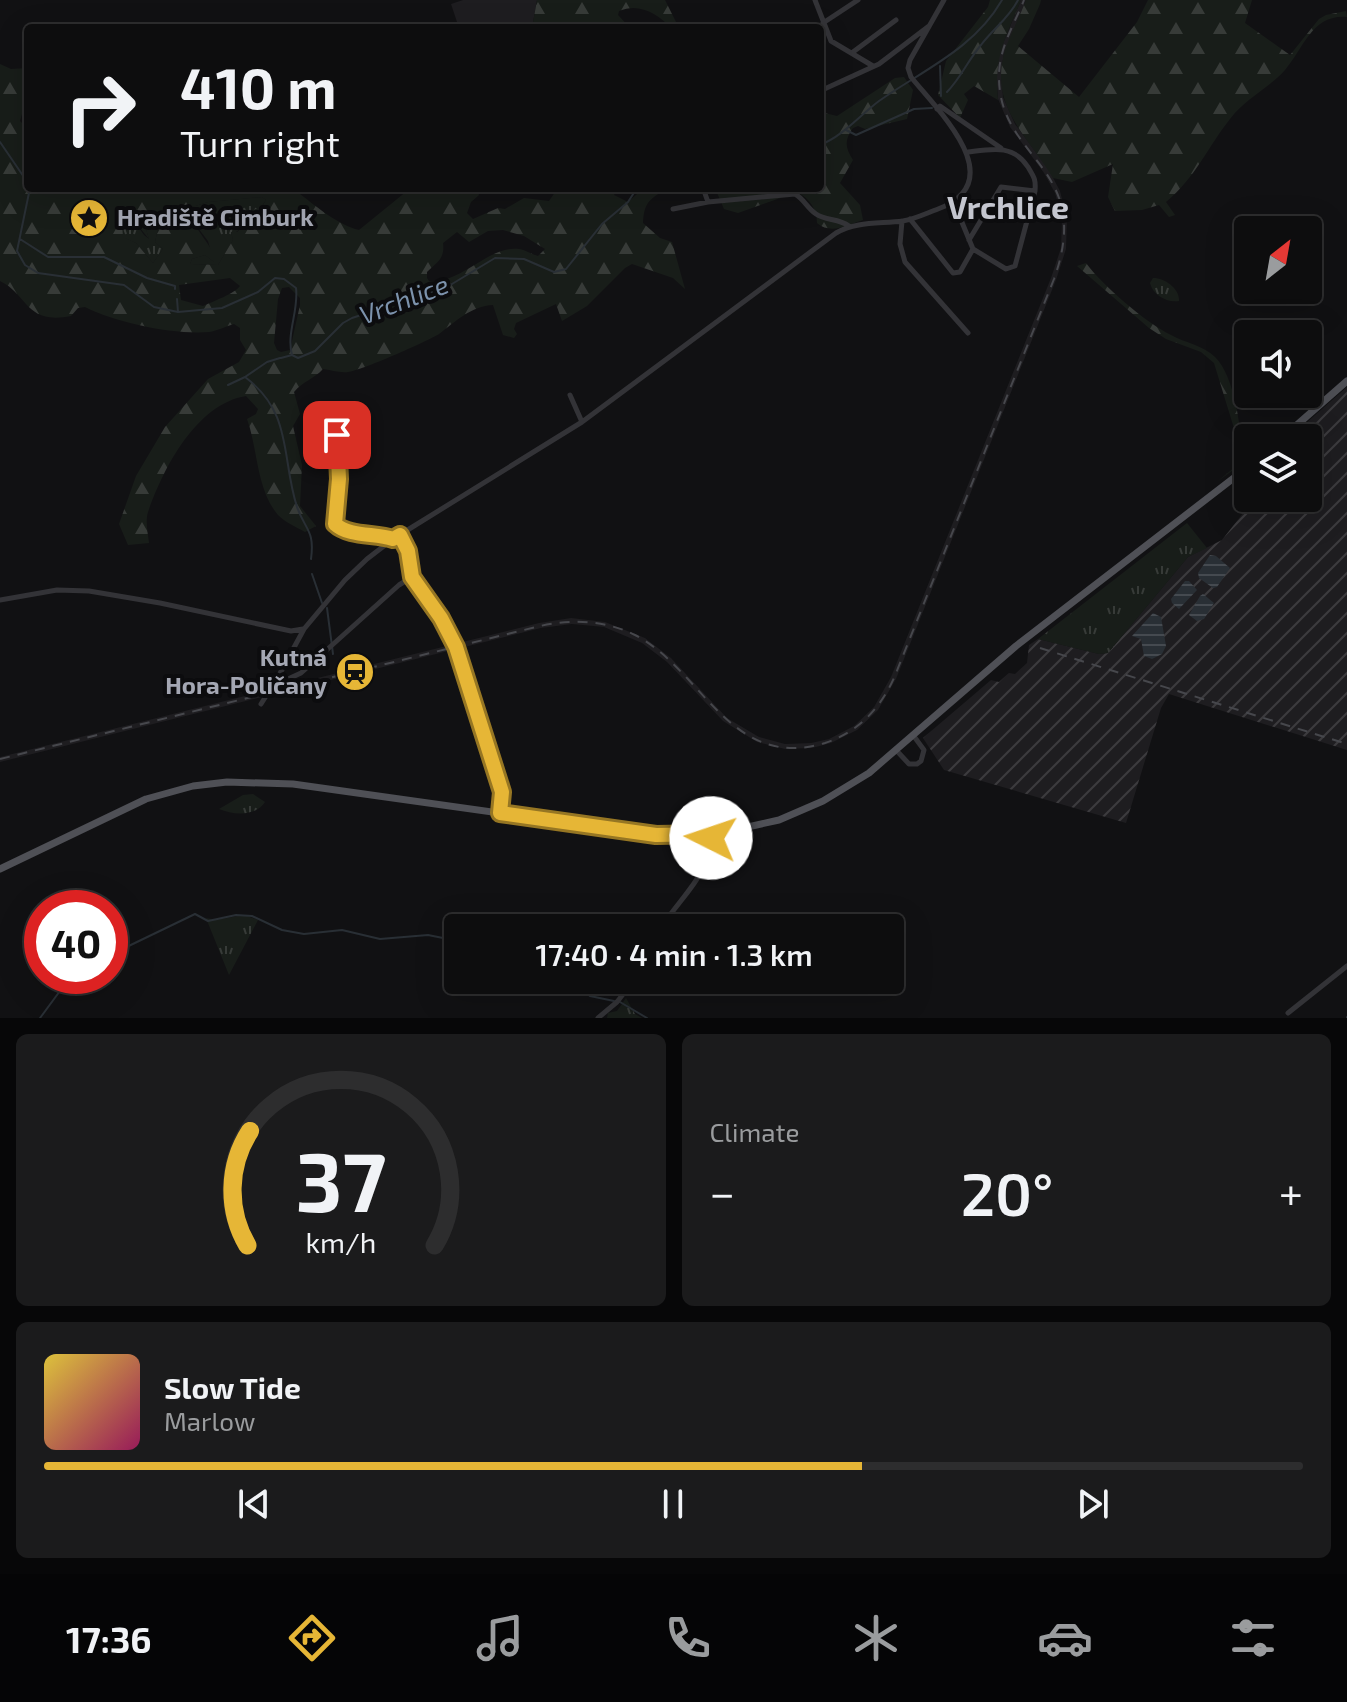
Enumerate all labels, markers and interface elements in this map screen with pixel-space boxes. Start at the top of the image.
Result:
text: 410 m [180,53,337,120]
icon: right [48,56,152,160]
text: Turn right [180,121,340,164]
district label: Vrchlice [947,187,1069,225]
place icon: Hradiště Cimburk [68,197,110,239]
place label: Hradiště Cimburk [117,202,314,231]
north arrow [1234,216,1322,304]
map controls [1234,216,1322,512]
water label: Vrchlice [354,267,453,330]
button: sound [1234,320,1322,408]
pin [303,401,371,469]
icon: arrive [315,413,359,457]
button: layers [1234,424,1322,512]
place label: Kutná Hora-Poličany [165,642,327,699]
station icon: Kutná Hora-Poličany [334,651,376,693]
position arrow [669,796,753,880]
speed limit sign: 40 [24,890,128,994]
text: 17:40 · 4 min · 1.3 km [535,936,813,972]
text: Climate [710,1116,799,1147]
text: 37 [295,1129,386,1229]
text: 20° [961,1156,1053,1228]
text: − [710,1165,735,1218]
text: + [1279,1165,1303,1218]
text: km/h [305,1224,376,1259]
text: Slow Tide [164,1369,301,1405]
text: Marlow [164,1405,255,1436]
icon: previous [232,1482,276,1526]
icon: pause [651,1482,695,1526]
icon: next [1071,1482,1115,1526]
icon: directions [284,1610,340,1666]
icon: music [472,1610,528,1666]
icon: phone [660,1610,716,1666]
icon: climate [848,1610,904,1666]
icon: car [1037,1610,1093,1666]
icon: filters [1225,1610,1281,1666]
text: 17:36 [66,1617,152,1660]

